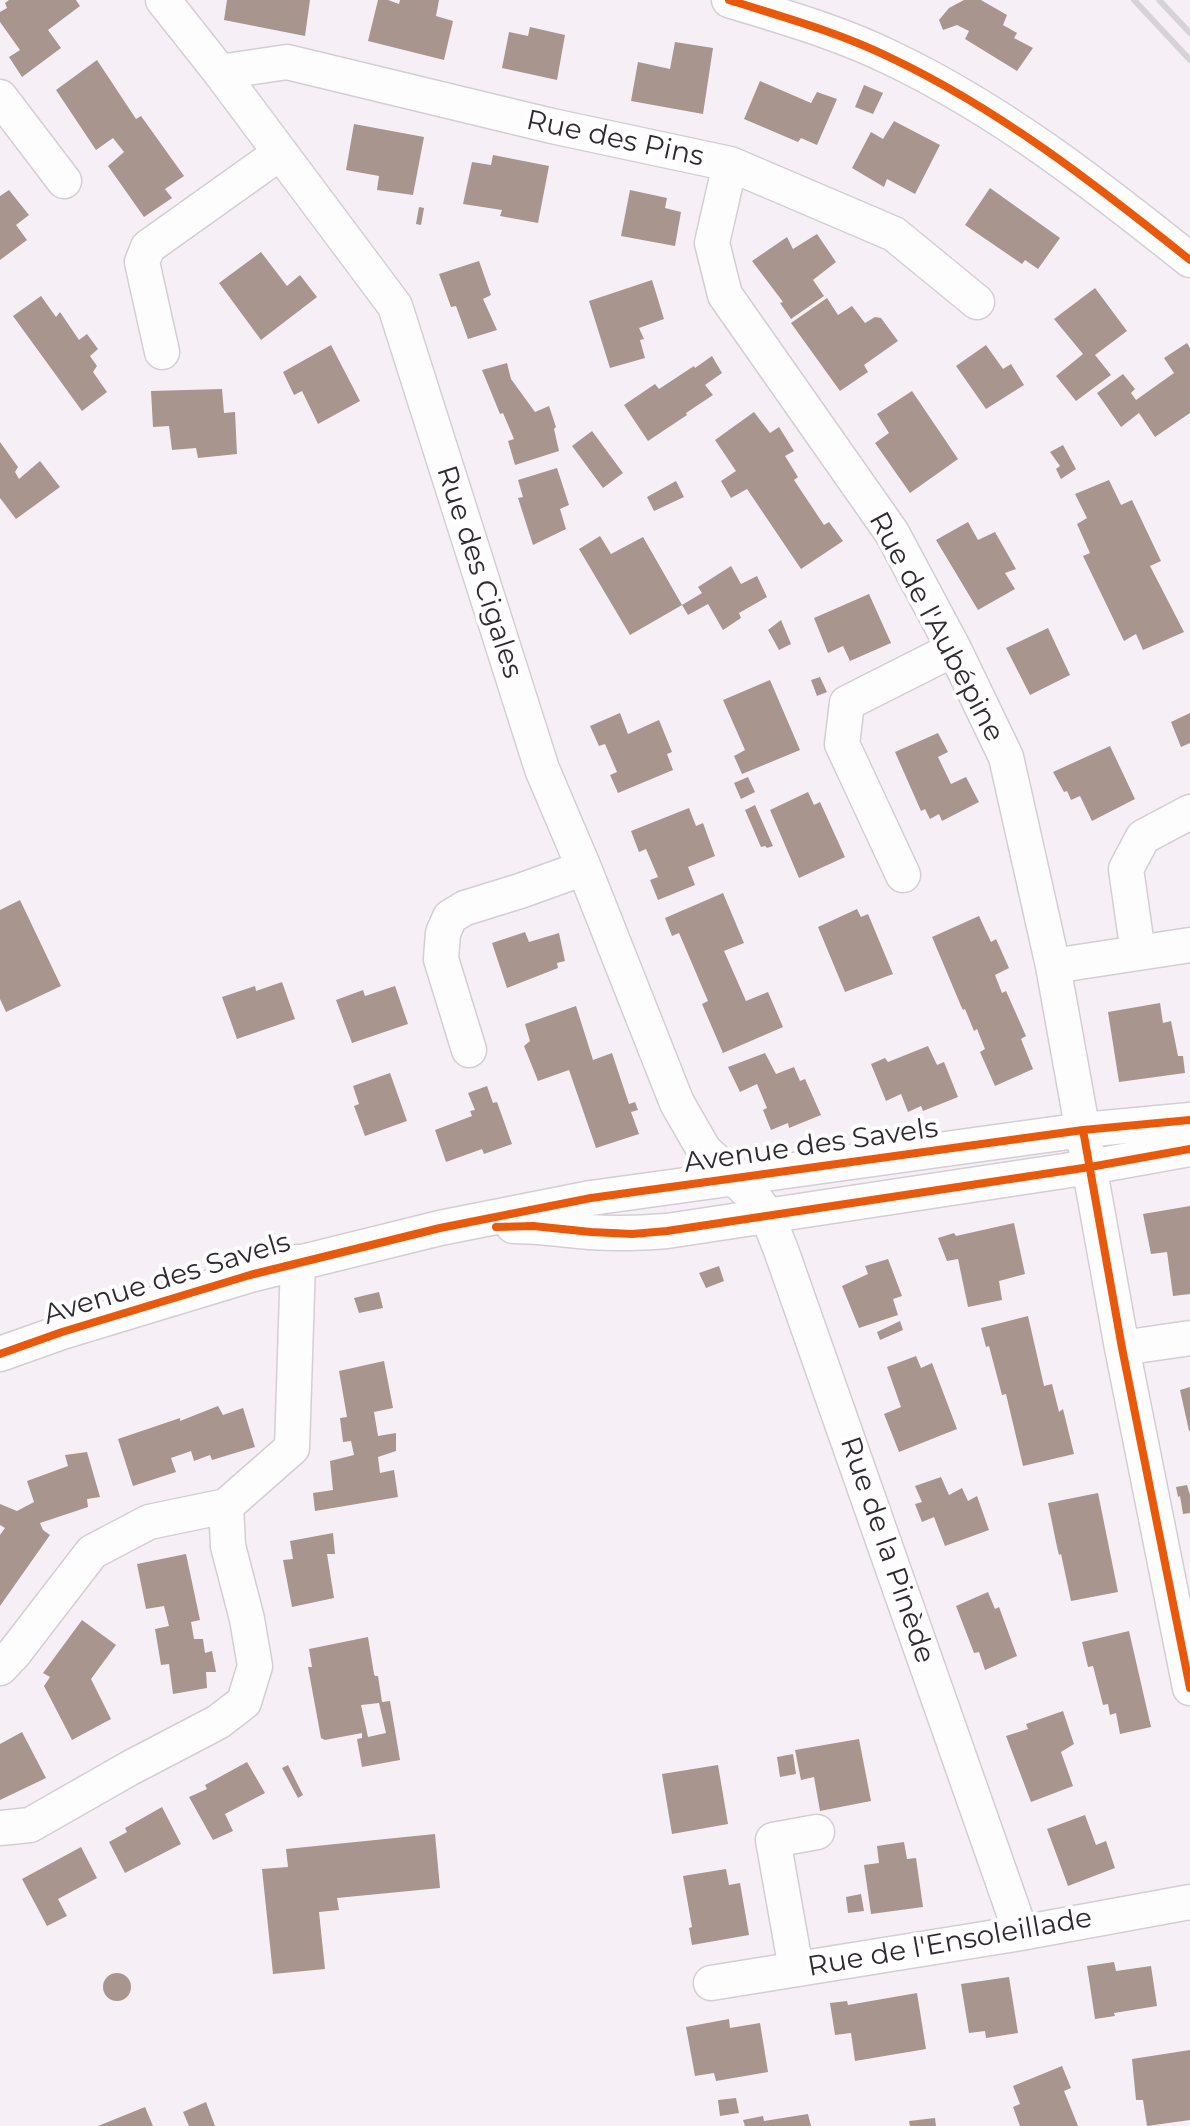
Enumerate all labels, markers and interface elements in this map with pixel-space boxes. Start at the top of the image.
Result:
street label: Rue des Pins [523,104,707,174]
street label: Rue des Cigales [429,462,529,682]
street label: Rue de l'Aubépine [861,506,1011,748]
street label: Avenue des Savels [682,1112,940,1180]
street label: Avenue des Savels [40,1225,294,1333]
street label: Rue de la Pinède [832,1432,942,1668]
street label: Rue de l'Ensoleillade [805,1901,1095,1985]

